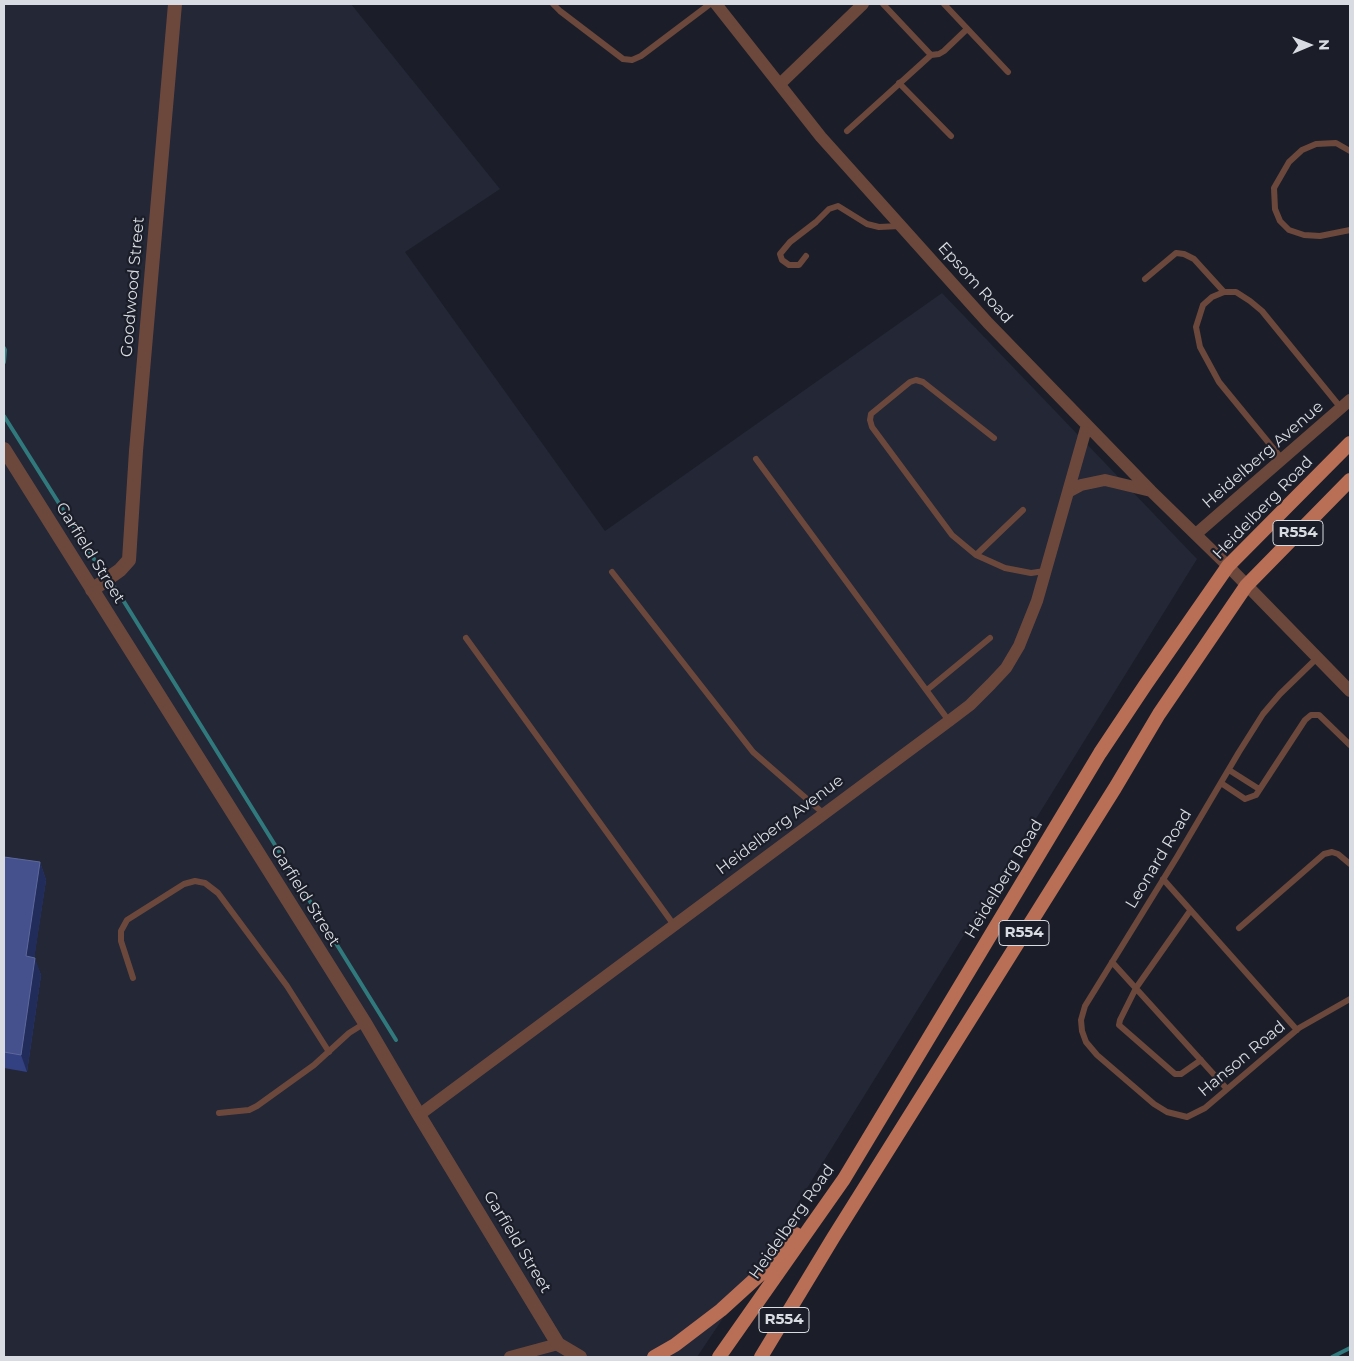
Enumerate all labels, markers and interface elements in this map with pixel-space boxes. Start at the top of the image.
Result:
north arrow [1284,20,1334,70]
text: N [1315,39,1333,51]
street label: Goodwood Street [117,216,149,358]
street label: Epsom Road [934,239,1016,327]
street label: Heidelberg Avenue [1199,397,1327,513]
street label: Heidelberg Road [1209,453,1317,563]
street label: Garfield Street [51,499,129,607]
road number: R554 [1273,520,1323,546]
street label: Heidelberg Avenue [713,771,847,879]
street label: Leonard Road [1122,806,1196,912]
street label: Heidelberg Road [961,816,1047,942]
street label: Garfield Street [266,842,344,950]
road number: R554 [999,920,1049,946]
street label: Hanson Road [1194,1017,1290,1101]
street label: Heidelberg Road [745,1161,839,1283]
street label: Garfield Street [479,1188,555,1296]
road number: R554 [759,1308,809,1332]

